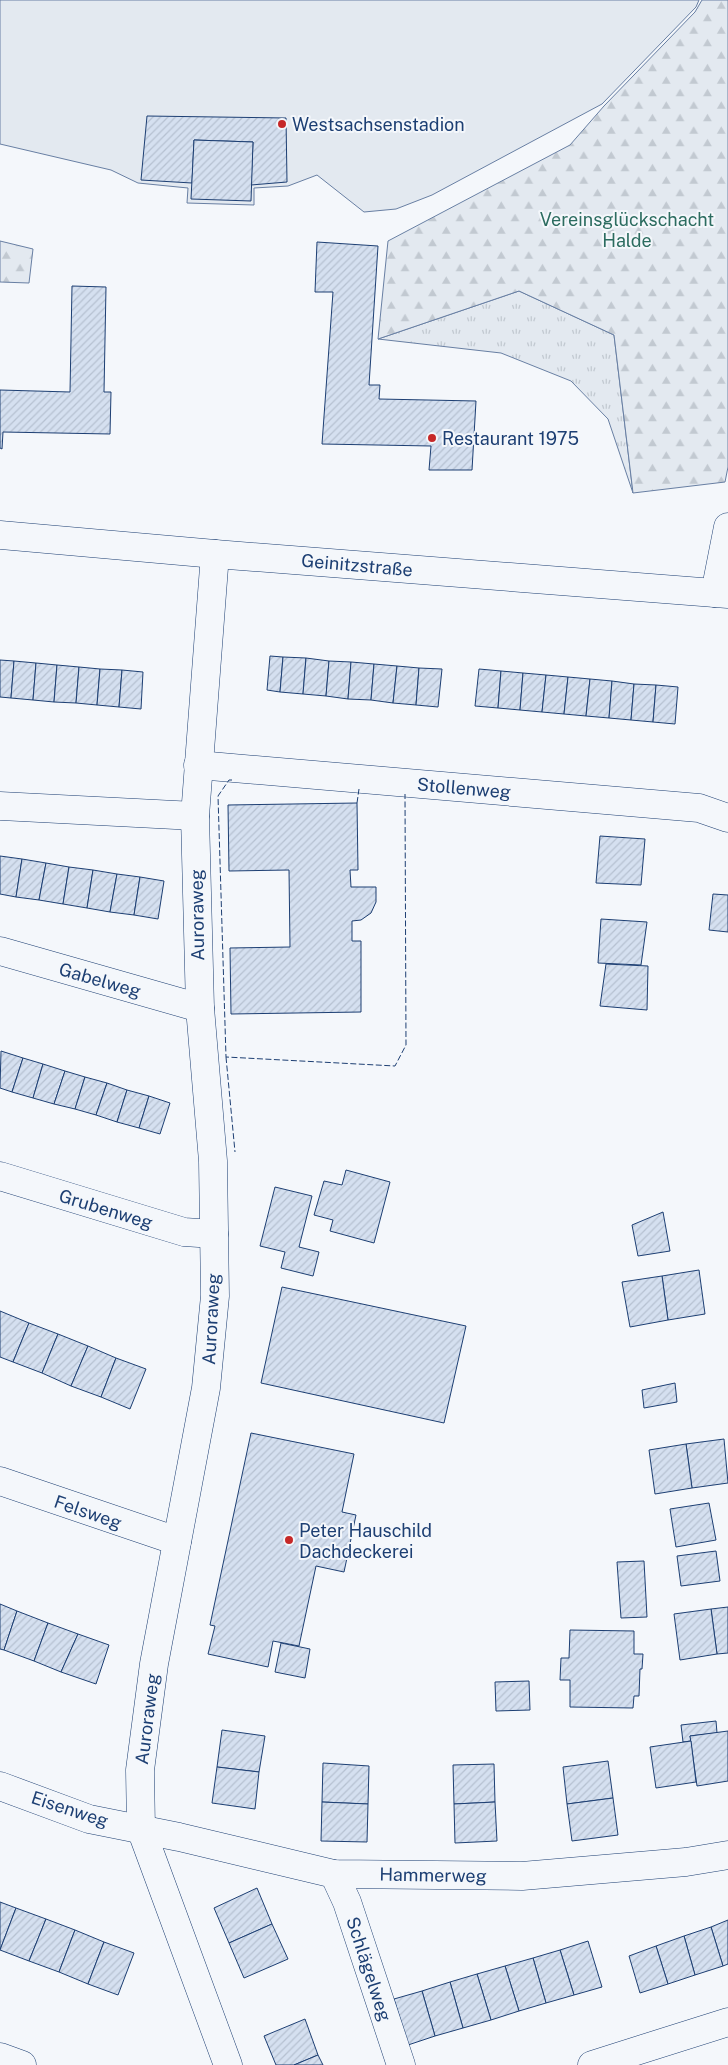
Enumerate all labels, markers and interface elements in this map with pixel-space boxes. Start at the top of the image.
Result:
place label: Westsachsenstadion [292,114,465,135]
marker: Westsachsenstadion [276,118,288,130]
park label: Vereinsglückschacht Halde [540,209,714,251]
place label: Restaurant 1975 [442,428,579,449]
marker: Restaurant 1975 [426,432,438,444]
street label: Geinitzstraße [300,550,414,580]
street label: Stollenweg [416,773,512,803]
street label: Auroraweg [186,869,208,961]
street label: Gabelweg [57,958,143,1002]
street label: Grubenweg [57,1185,155,1233]
street label: Auroraweg [198,1273,224,1365]
street label: Felsweg [51,1491,125,1533]
place label: Peter Hauschild Dachdeckerei [299,1520,432,1562]
marker: Peter Hauschild Dachdeckerei [283,1534,295,1546]
street label: Auroraweg [131,1672,163,1766]
street label: Eisenweg [29,1787,111,1831]
street label: Hammerweg [379,1864,487,1886]
street label: Schlägelweg [342,1914,396,2024]

